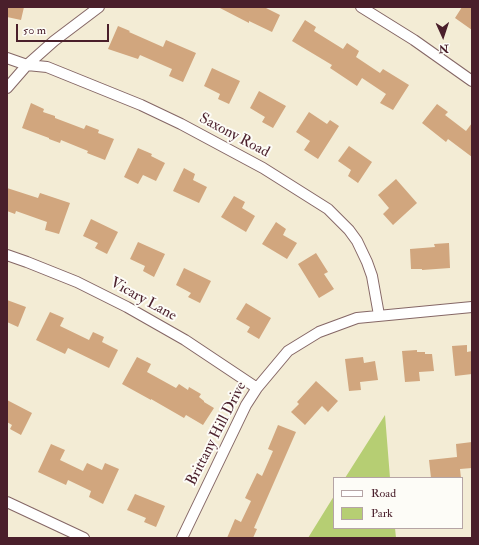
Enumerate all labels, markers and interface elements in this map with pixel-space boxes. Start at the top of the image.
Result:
scale bar [18,16,111,42]
north arrow [423,16,463,56]
text: 50 m [23,23,46,38]
text: N [438,42,449,55]
street label: Saxony Road [196,110,272,162]
street label: Vicary Lane [107,274,179,326]
street label: Brittany Hill Drive [183,379,251,489]
legend [333,477,463,529]
text: Road [371,486,396,501]
text: Park [371,506,393,521]

